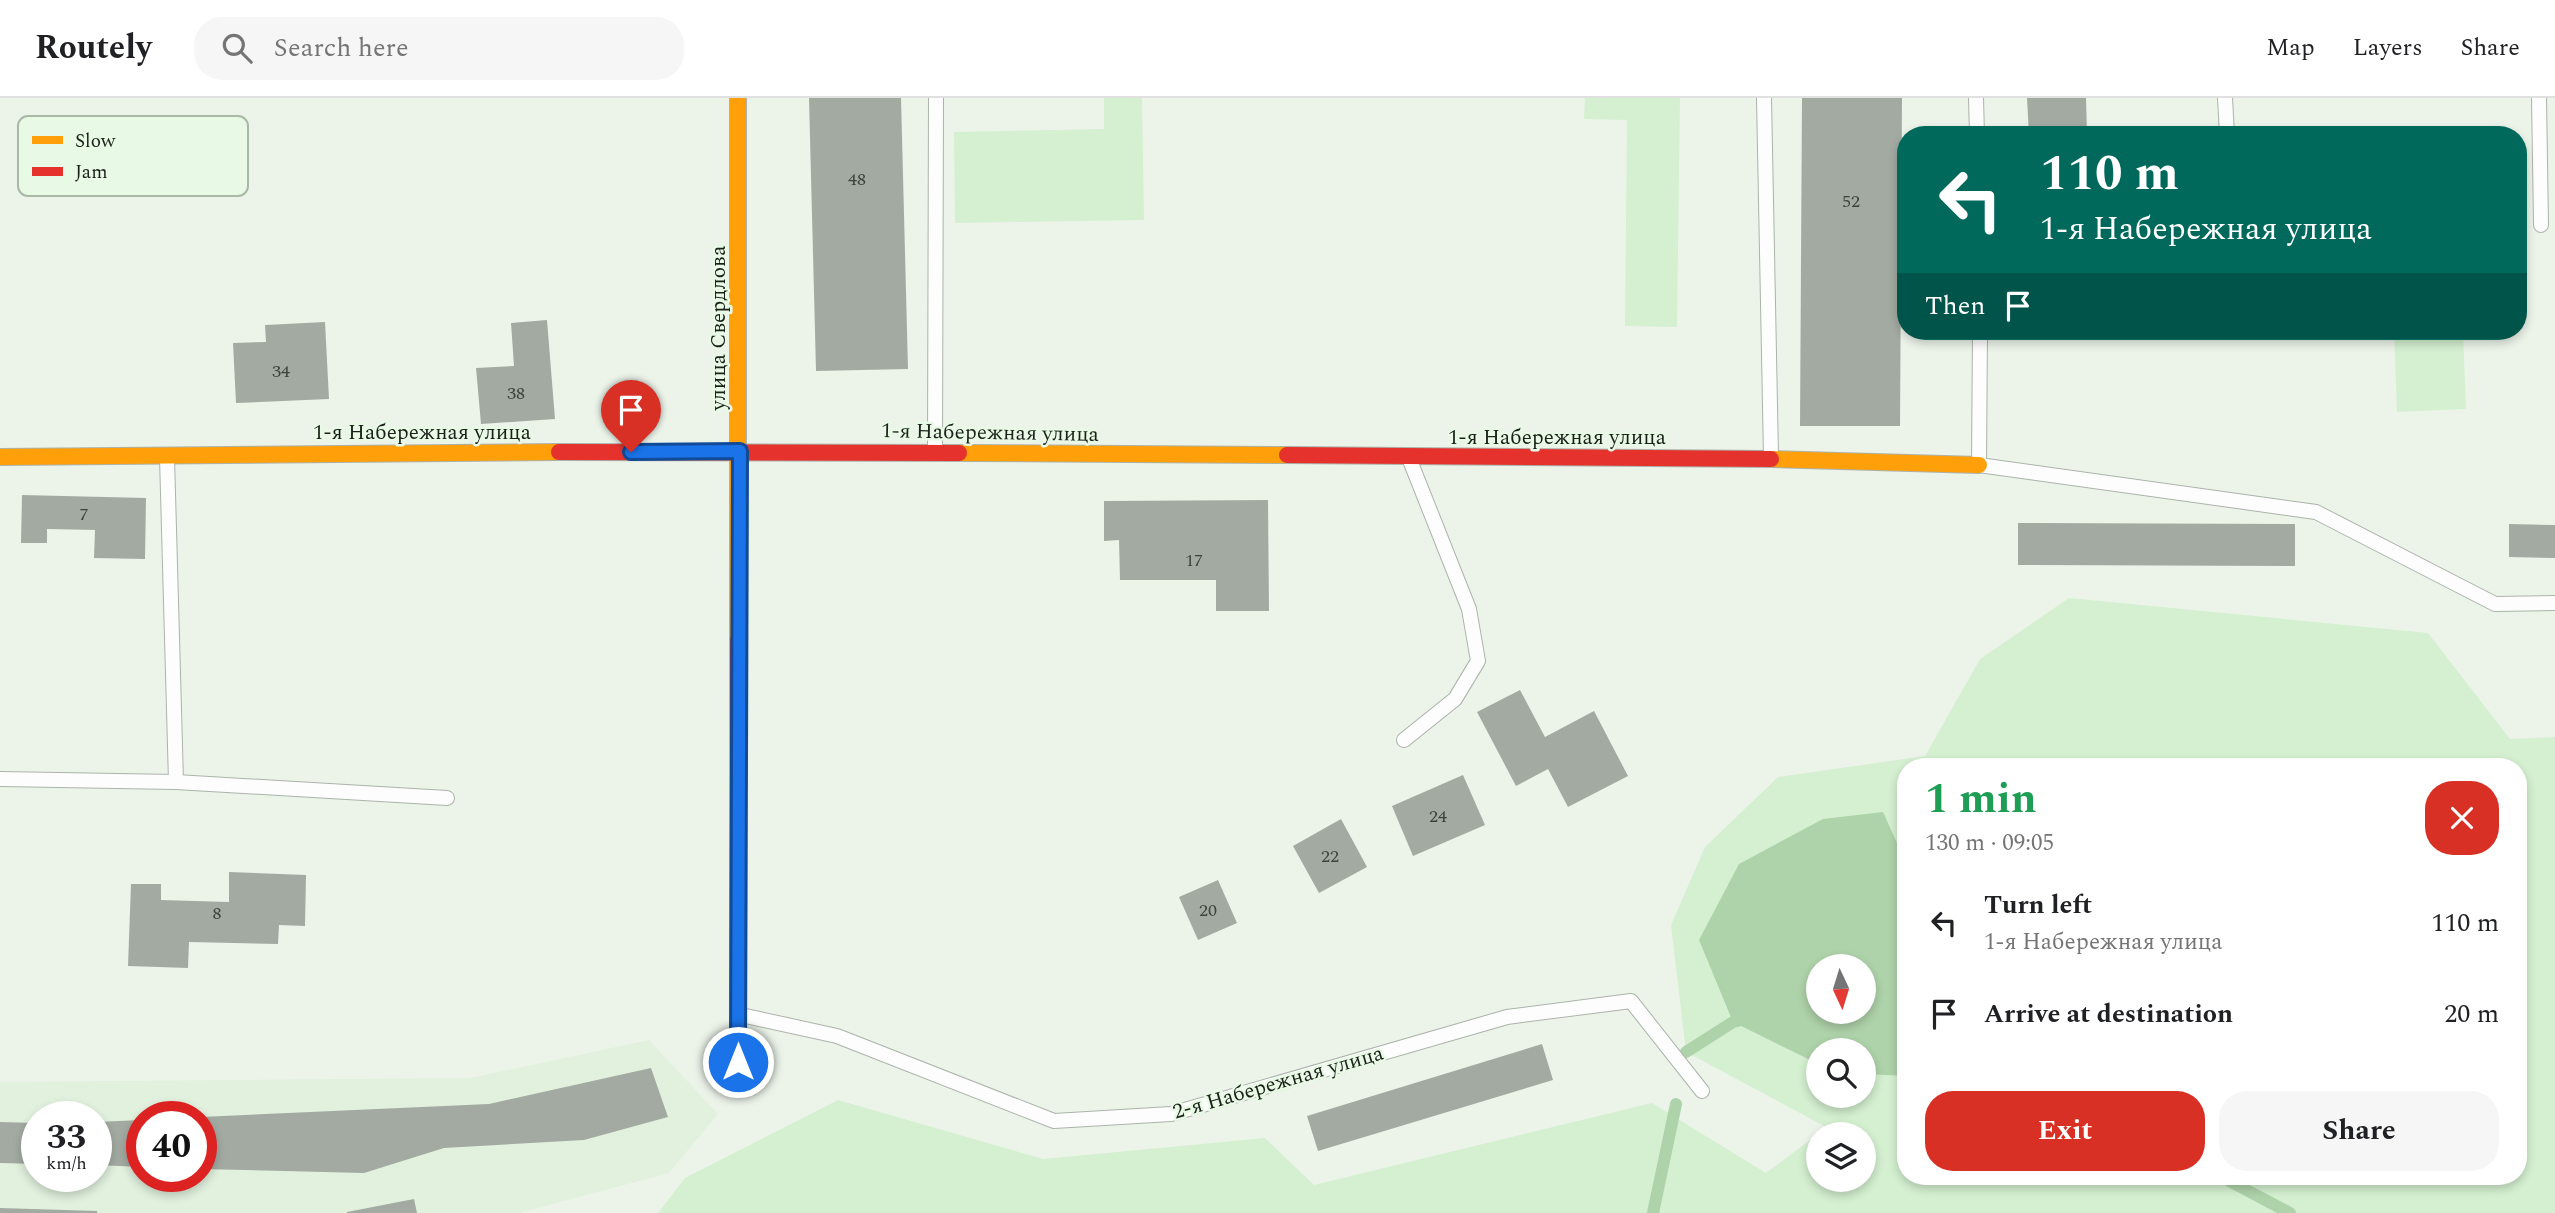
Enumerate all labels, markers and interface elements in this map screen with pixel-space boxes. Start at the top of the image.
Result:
search box [194,17,684,80]
text: Routely [35,23,152,73]
text: Search here [274,28,409,68]
icon: search [218,29,256,67]
text: Map [2266,30,2315,66]
text: Layers [2353,30,2423,66]
text: Share [2461,30,2520,66]
legend [18,116,248,196]
text: Slow [75,127,116,156]
text: 110 m [2040,137,2179,212]
icon: left [1925,154,2016,245]
text: Jam [75,158,107,187]
house number: 48 [848,166,866,193]
house number: 52 [1842,188,1860,215]
text: 1-я Набережная улица [2040,205,2372,254]
street label: улица Свердлова [703,245,735,411]
text: Then [1925,286,1985,326]
icon: arrive [1999,287,2037,325]
house number: 34 [272,358,290,385]
house number: 38 [507,380,525,407]
pin [601,380,661,452]
icon: arrive [612,391,650,429]
street label: 1-я Набережная улица [881,415,1100,451]
street label: 1-я Набережная улица [313,417,532,449]
street label: 1-я Набережная улица [1448,422,1667,454]
house number: 7 [80,501,89,528]
house number: 17 [1185,547,1203,574]
text: 1 min [1925,768,2037,831]
button: close [2425,781,2499,855]
house number: 24 [1429,803,1447,830]
text: 130 m · 09:05 [1925,826,2054,861]
house number: 22 [1321,843,1339,870]
text: Turn left [1984,885,2092,925]
house number: 20 [1199,897,1217,924]
house number: 8 [213,900,222,927]
text: 110 m [2431,903,2499,943]
icon: left [1925,904,1963,942]
text: 1-я Набережная улица [1984,925,2223,960]
north arrow [1806,954,1876,1024]
map controls [1806,954,1876,1192]
text: Arrive at destination [1984,994,2233,1034]
text: 20 m [2444,994,2499,1034]
icon: arrive [1925,995,1963,1033]
position arrow [701,1025,775,1099]
street label: 2-я Набережная улица [1169,1037,1388,1128]
button: search [1806,1038,1876,1108]
button: Exit [1925,1091,2205,1171]
button: Share [2219,1091,2499,1171]
speed limit sign: 40 [126,1101,217,1192]
text: 33 [47,1111,86,1164]
button: layers [1806,1122,1876,1192]
text: km/h [46,1150,87,1177]

